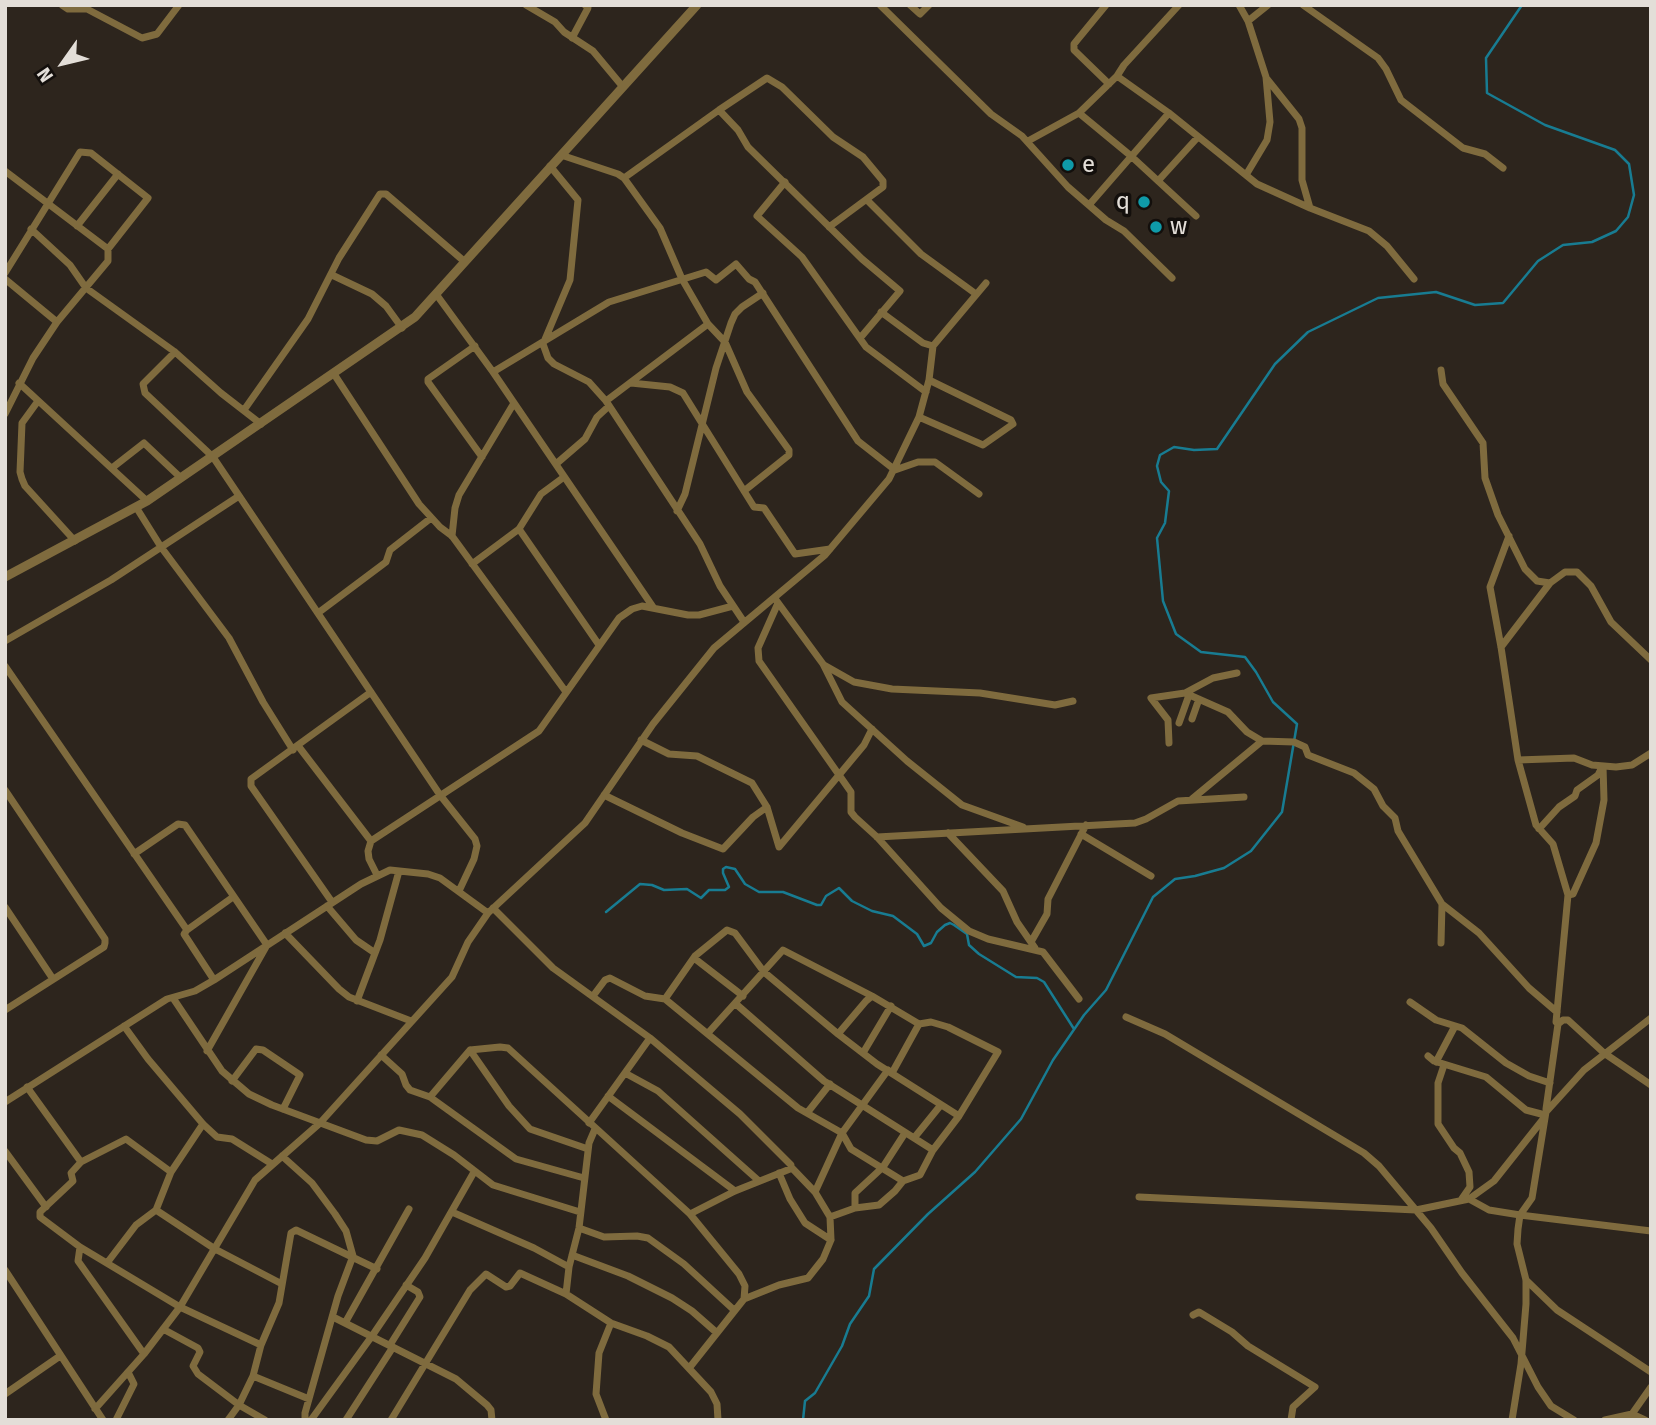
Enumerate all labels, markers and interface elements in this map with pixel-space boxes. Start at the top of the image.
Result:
north arrow [28,28,98,98]
text: N [32,63,58,87]
place label: e [1082,151,1095,179]
marker: e [1060,157,1076,173]
place label: q [1116,188,1130,216]
marker: q [1136,194,1152,210]
place label: w [1170,213,1187,241]
marker: w [1148,219,1164,235]

